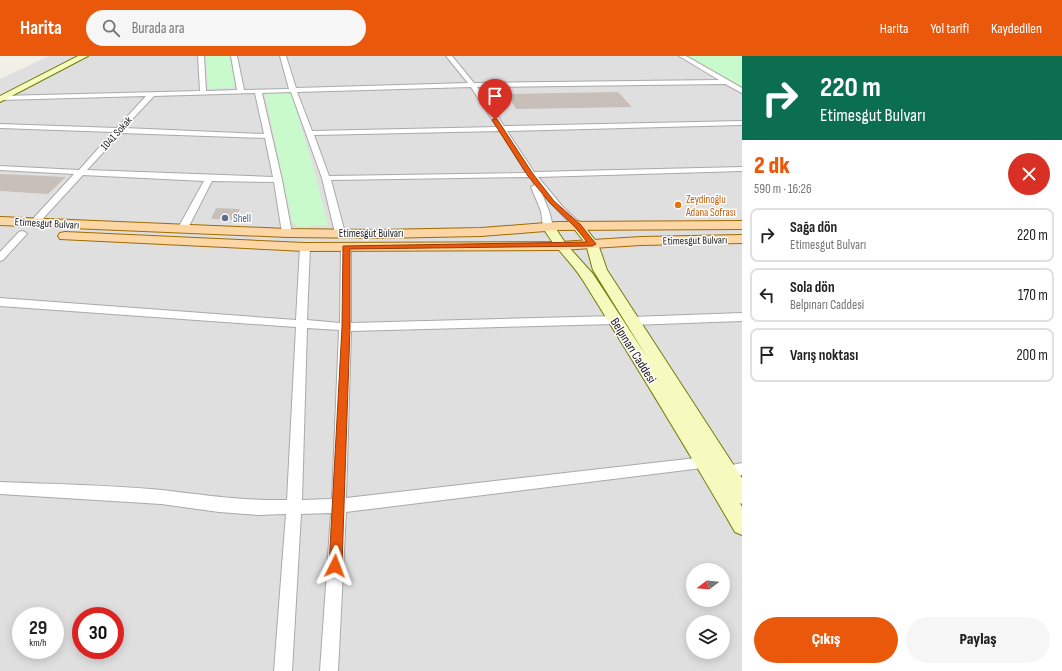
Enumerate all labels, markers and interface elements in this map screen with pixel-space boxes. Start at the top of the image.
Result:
search box [86,10,366,46]
text: Harita [20,17,62,40]
icon: search [100,17,122,39]
text: Burada ara [132,19,184,38]
text: Harita [880,20,908,37]
text: Yol tarifi [930,20,969,37]
text: Kaydedilen [991,20,1042,37]
text: 220 m [820,71,881,104]
icon: right [754,72,806,124]
pin [478,79,512,120]
icon: arrive [484,85,506,107]
text: Etimesgut Bulvarı [820,105,926,126]
street label: 1041 Sokak [98,113,135,153]
text: 2 dk [754,151,790,180]
button: close [1008,153,1050,195]
text: 590 m · 16:26 [754,181,812,197]
place label: Zeydinoğlu Adana Sofrası [685,193,736,219]
marker: Zeydinoğlu Adana Sofrası [673,200,683,210]
place label: Shell [233,212,251,225]
marker: Shell [220,213,230,223]
street label: Etimesgut Bulvarı [14,215,80,232]
text: Sağa dön [790,218,837,237]
icon: right [756,224,778,246]
text: 220 m [1017,226,1048,245]
street label: Etimesgut Bulvarı [339,227,403,240]
street label: Etimesgut Bulvarı [663,233,727,248]
text: Etimesgut Bulvarı [790,237,866,253]
text: Sola dön [790,278,835,297]
icon: left [756,284,778,306]
text: 170 m [1018,286,1048,305]
text: Belpınarı Caddesi [790,297,864,313]
street label: Belpınarı Caddesi [607,315,660,386]
icon: arrive [756,344,778,366]
text: Varış noktası [790,346,858,365]
text: 200 m [1016,346,1048,365]
position arrow [314,545,356,587]
north arrow [686,563,730,607]
map controls [686,563,730,659]
speed limit sign: 30 [72,607,124,659]
button: layers [686,615,730,659]
text: 29 [29,616,47,640]
button: Çıkış [754,617,898,663]
button: Paylaş [906,617,1050,663]
text: km/h [29,637,47,649]

